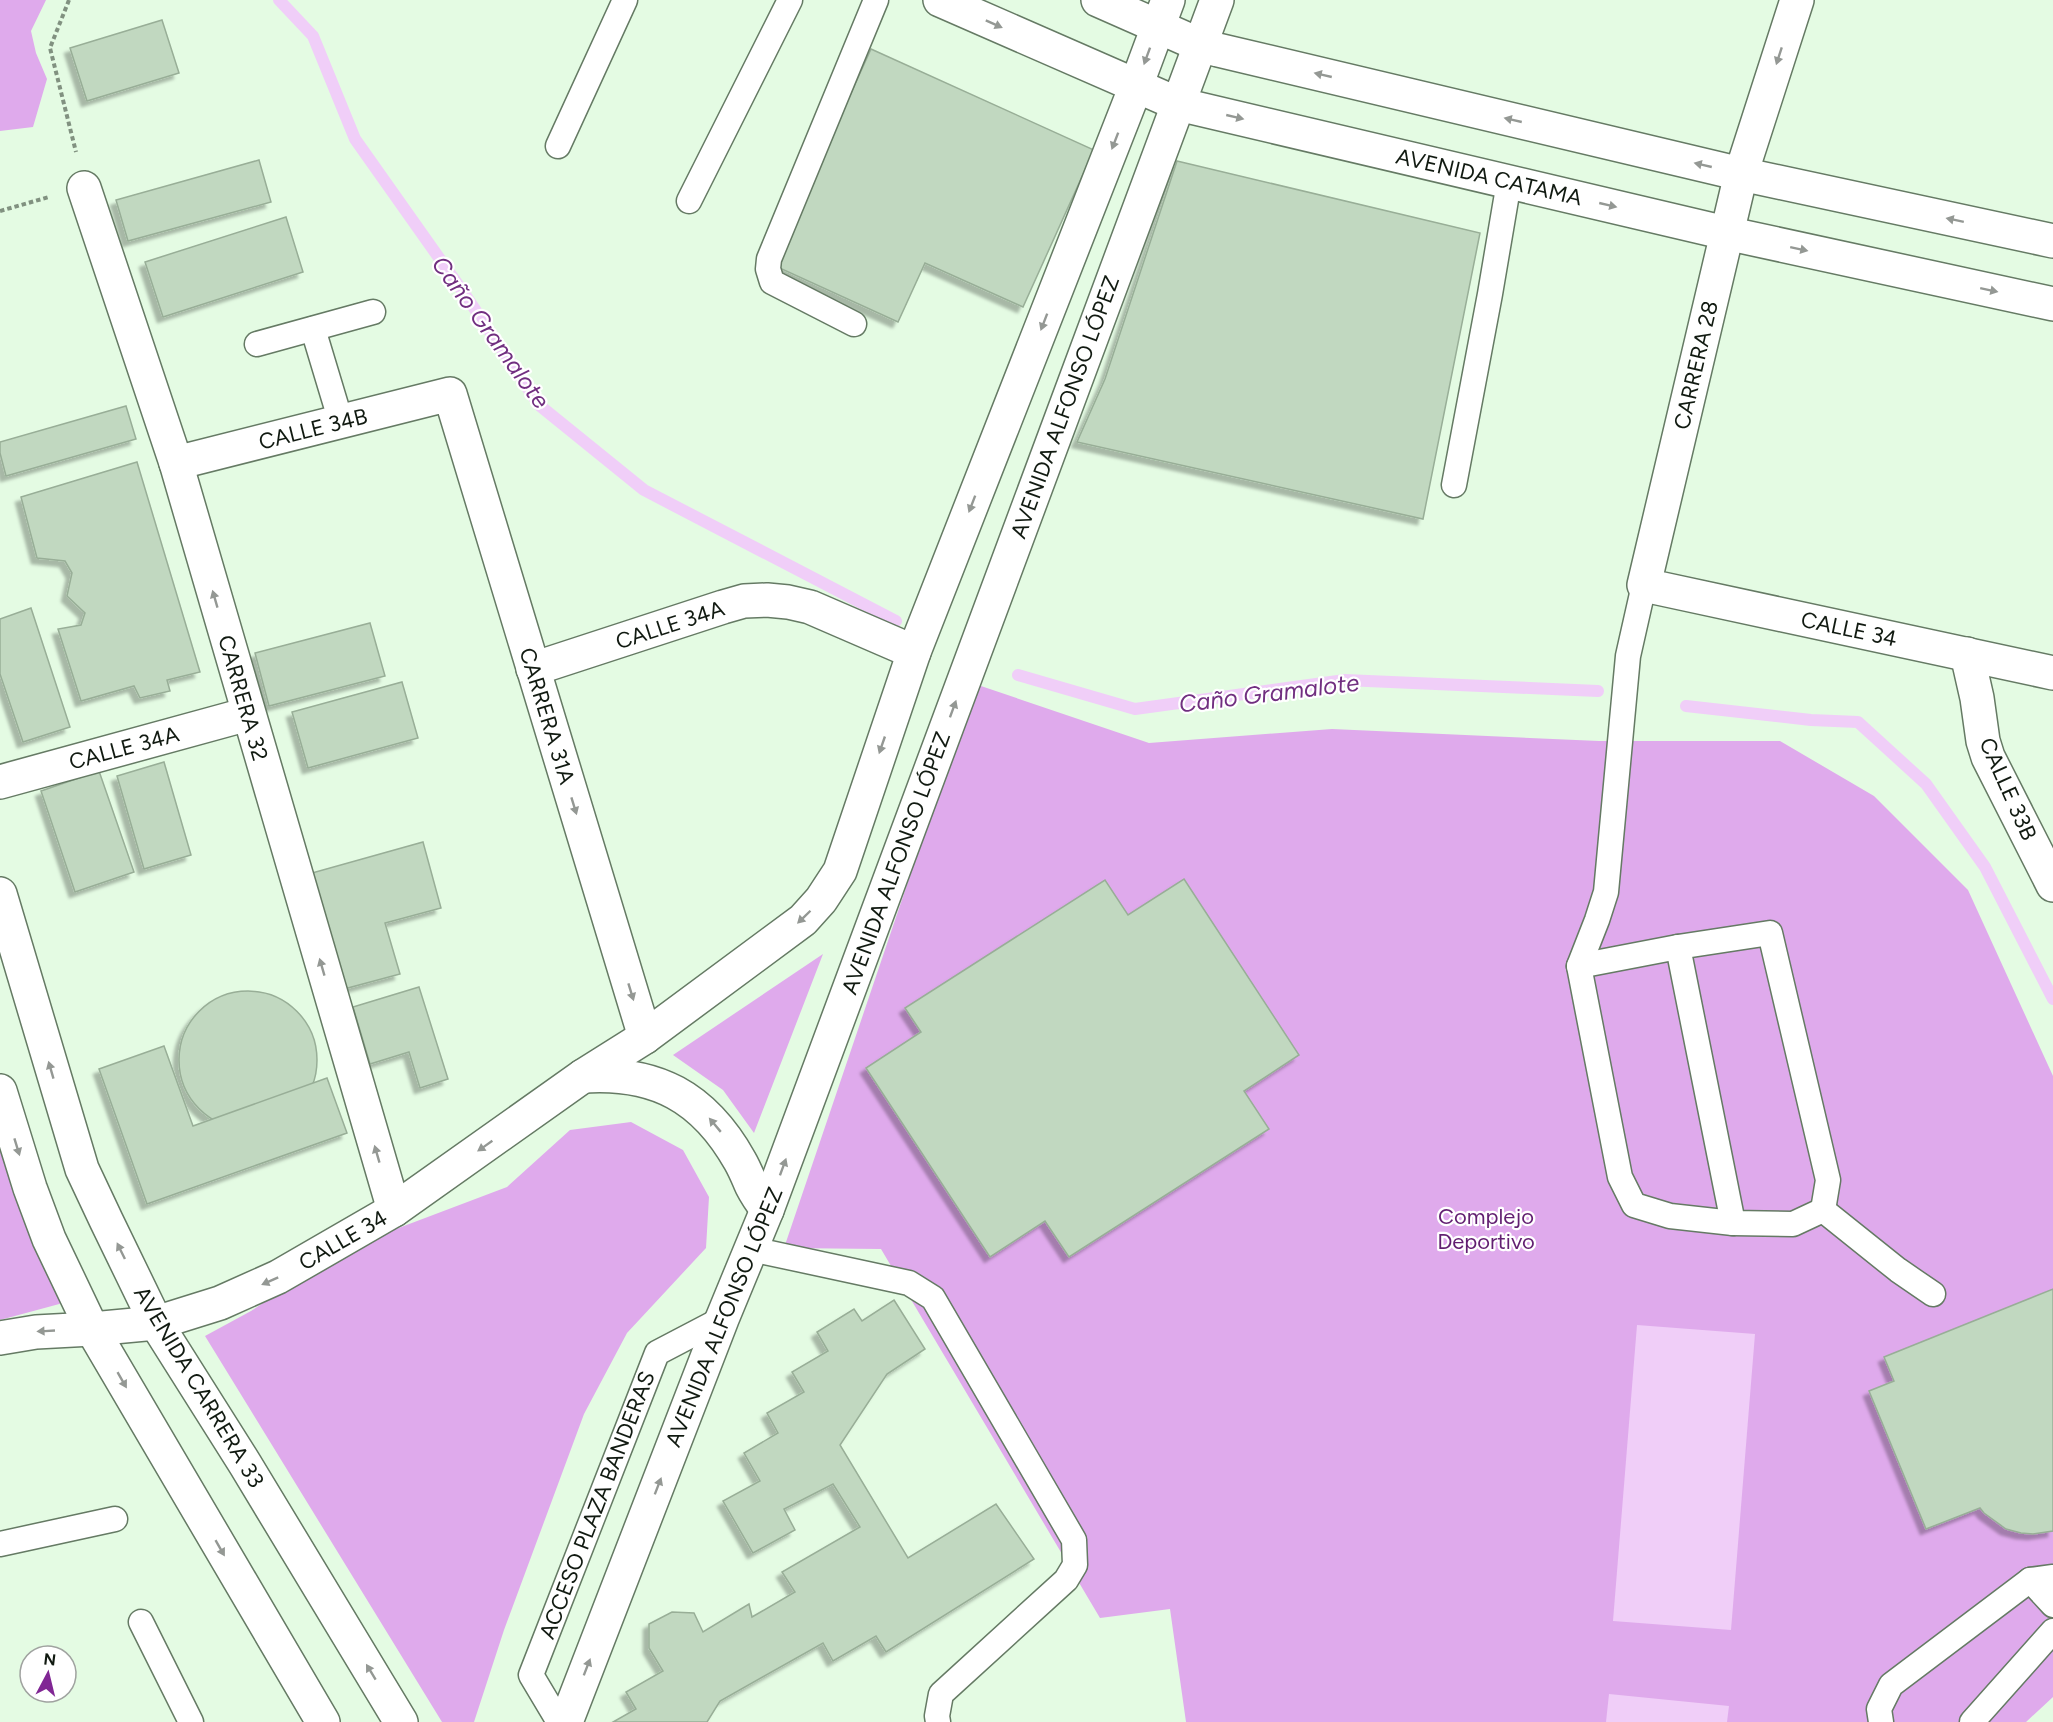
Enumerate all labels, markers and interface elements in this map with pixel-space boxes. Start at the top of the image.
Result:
one-way arrow [985,19,1002,28]
one-way arrow [1142,47,1152,65]
one-way arrow [1774,47,1784,65]
one-way arrow [1314,69,1332,79]
one-way arrow [1225,113,1244,123]
one-way arrow [1504,114,1522,124]
one-way arrow [1110,132,1120,150]
street label: AVENIDA CATAMA [1393,142,1585,212]
one-way arrow [1693,159,1712,169]
one-way arrow [1599,201,1618,211]
one-way arrow [1945,215,1964,224]
one-way arrow [1789,245,1808,254]
water label: Caño Gramalote [426,250,556,414]
street label: AVENIDA ALFONSO LÓPEZ [1005,272,1125,542]
one-way arrow [1980,286,1998,296]
street label: CARRERA 28 [1668,298,1724,432]
one-way arrow [1038,313,1048,331]
street label: CALLE 34B [256,402,370,456]
one-way arrow [967,495,977,513]
one-way arrow [210,589,219,607]
street label: CALLE 34A [612,595,728,655]
street label: CALLE 34 [1798,606,1900,652]
street label: CARRERA 32 [212,632,274,764]
street label: CARRERA 31A [513,644,581,788]
water label: Caño Gramalote [1177,668,1361,718]
one-way arrow [949,700,958,718]
street label: CALLE 34A [66,720,182,776]
street label: AVENIDA ALFONSO LÓPEZ [836,728,956,998]
street label: CALLE 33B [1973,733,2043,845]
one-way arrow [877,737,887,755]
one-way arrow [570,797,579,815]
one-way arrow [798,910,812,924]
one-way arrow [317,958,326,976]
one-way arrow [627,983,636,1001]
one-way arrow [46,1061,55,1079]
one-way arrow [708,1117,721,1133]
one-way arrow [13,1138,22,1156]
one-way arrow [477,1140,493,1152]
one-way arrow [372,1145,382,1163]
one-way arrow [778,1158,788,1176]
street label: AVENIDA ALFONSO LÓPEZ [660,1183,788,1451]
park label: Complejo Deportivo [1437,1203,1535,1255]
street label: CALLE 34 [294,1204,392,1276]
one-way arrow [117,1243,126,1260]
one-way arrow [261,1276,279,1286]
street label: AVENIDA CARRERA 33 [128,1281,270,1493]
one-way arrow [36,1327,55,1336]
street label: ACCESO PLAZA BANDERAS [533,1367,661,1643]
one-way arrow [116,1372,127,1388]
one-way arrow [653,1476,663,1494]
one-way arrow [215,1540,226,1556]
north arrow [18,1644,78,1704]
text: N [42,1649,57,1670]
one-way arrow [582,1658,592,1676]
one-way arrow [365,1664,376,1680]

